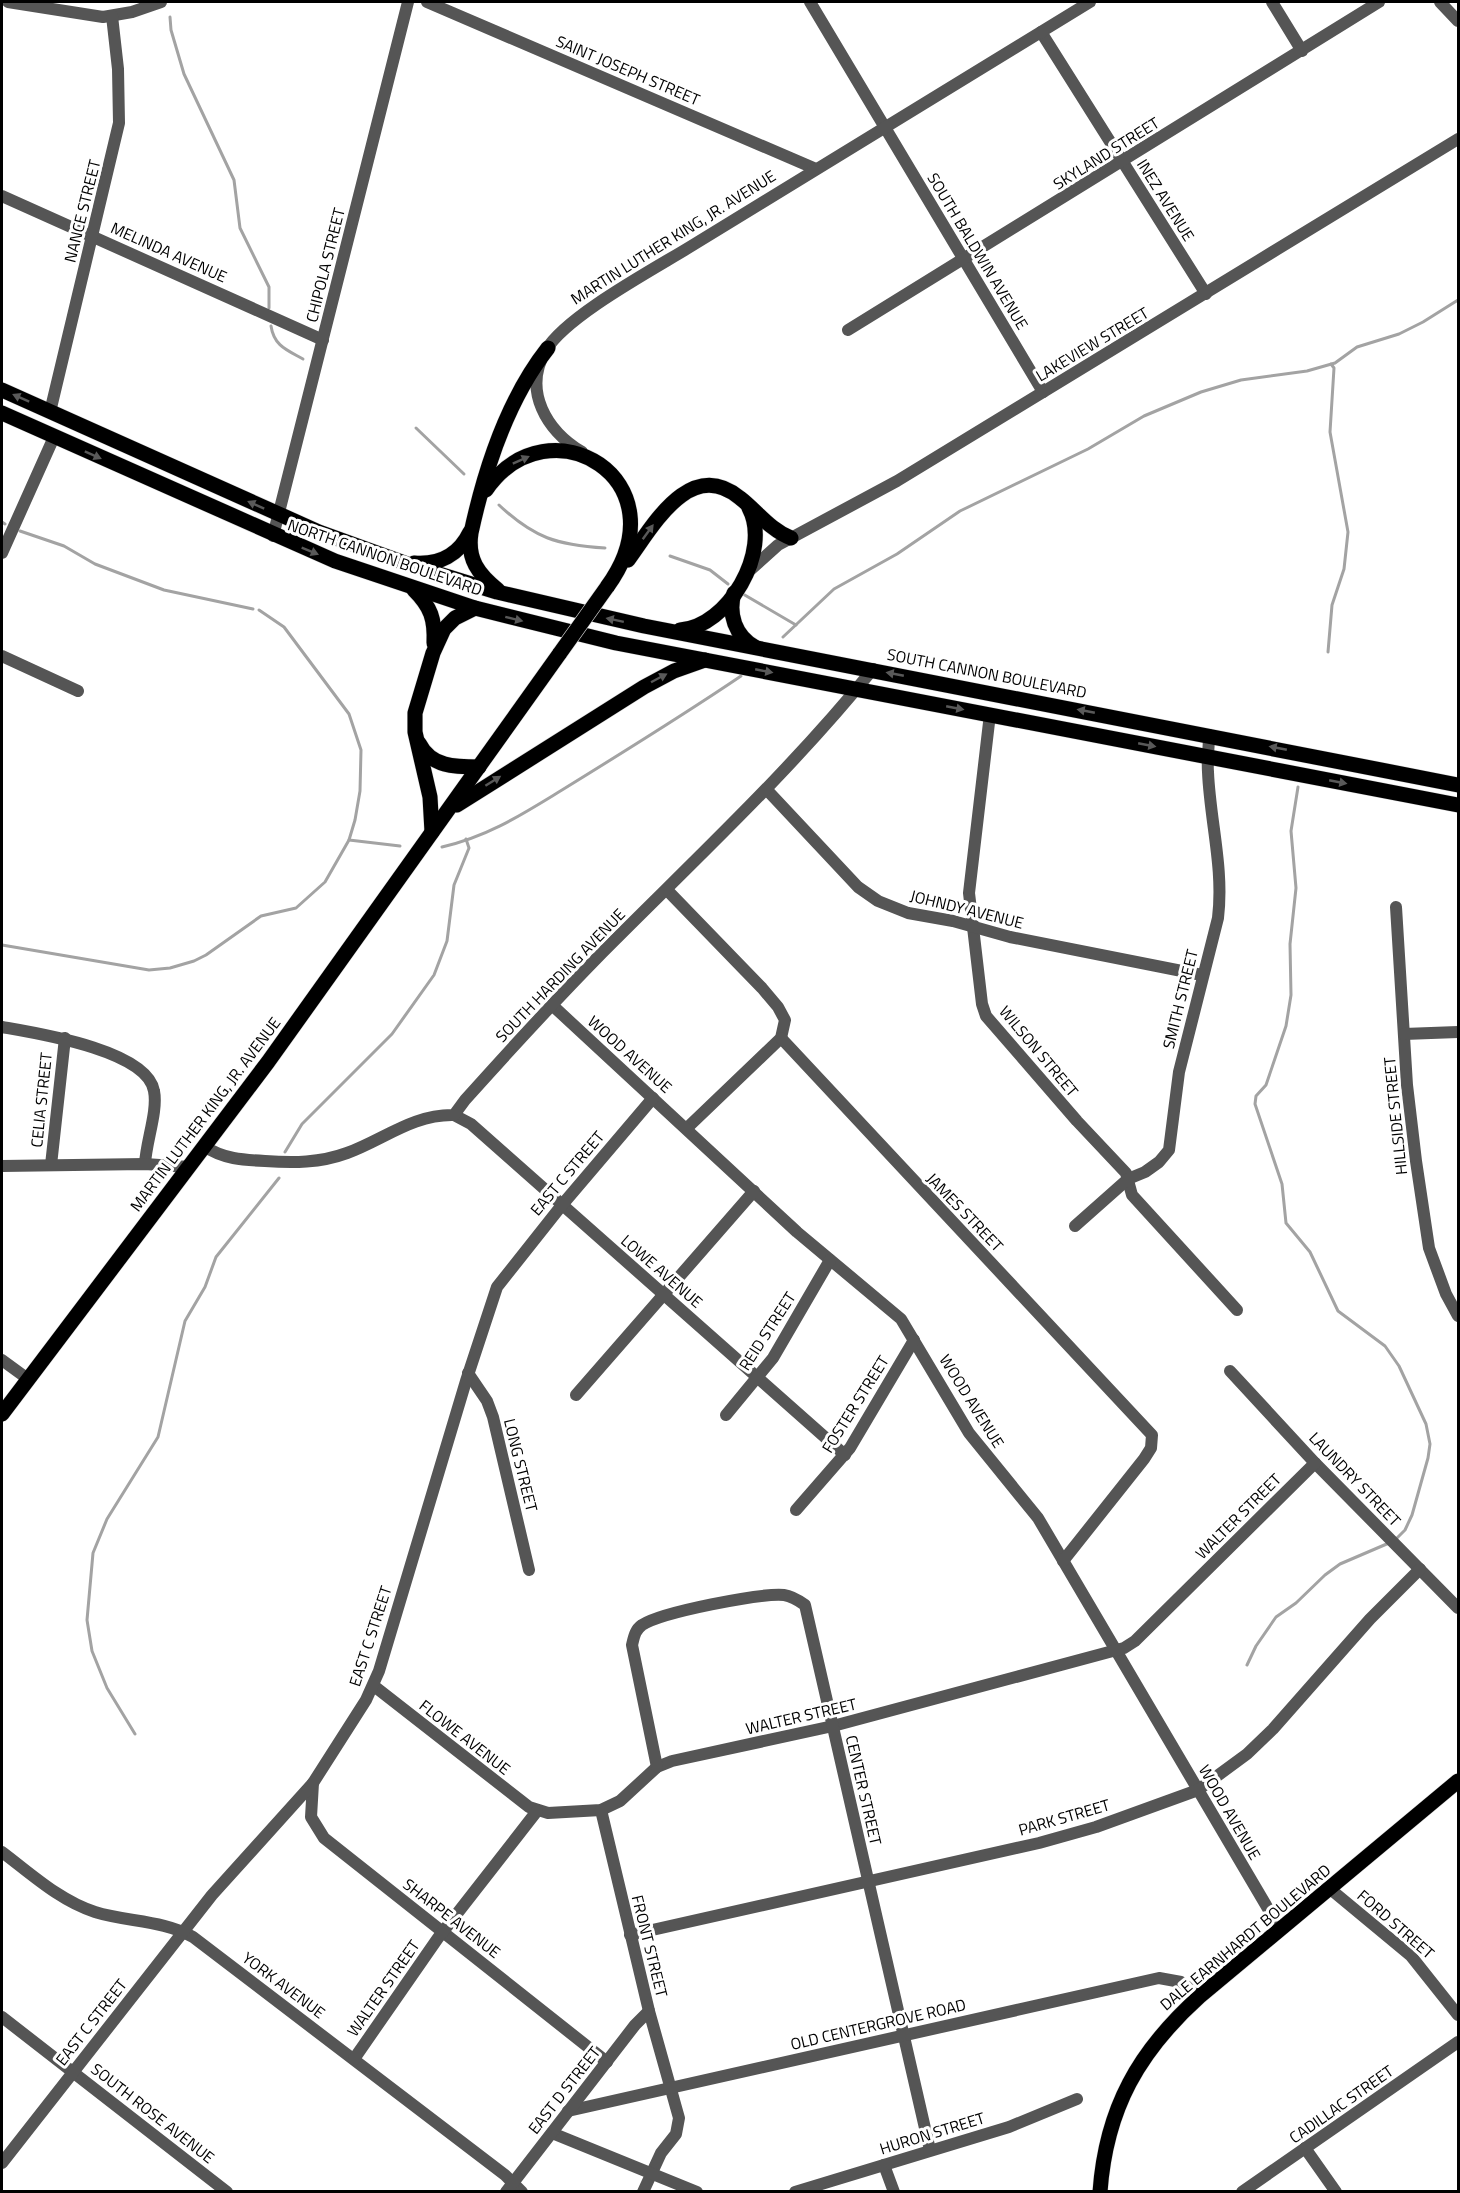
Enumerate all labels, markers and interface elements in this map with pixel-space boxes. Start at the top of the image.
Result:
street label: SAINT JOSEPH STREET [552,29,704,111]
street label: SKYLAND STREET [1048,110,1164,195]
street label: INEZ AVENUE [1131,154,1201,246]
street label: NANCE STREET [58,156,107,265]
street label: MARTIN LUTHER KING, JR. AVENUE [566,164,780,310]
street label: SOUTH BALDWIN AVENUE [922,168,1034,334]
street label: CHIPOLA STREET [299,205,351,325]
street label: MELINDA AVENUE [107,216,231,288]
street label: LAKEVIEW STREET [1031,300,1154,387]
one-way arrow [12,394,29,403]
one-way arrow [84,450,102,460]
one-way arrow [513,455,531,465]
one-way arrow [247,500,264,509]
street label: NORTH CANNON BOULEVARD [284,512,486,602]
one-way arrow [642,524,654,539]
one-way arrow [301,546,319,556]
one-way arrow [505,614,524,624]
one-way arrow [606,615,625,624]
street label: SOUTH CANNON BOULEVARD [885,642,1089,704]
one-way arrow [755,667,774,676]
one-way arrow [885,669,904,678]
one-way arrow [650,674,668,684]
one-way arrow [946,704,965,713]
one-way arrow [1077,706,1096,715]
one-way arrow [1137,741,1156,750]
one-way arrow [1268,743,1287,752]
one-way arrow [485,775,501,786]
one-way arrow [1329,778,1348,787]
street label: JOHNDY AVENUE [908,883,1026,935]
street label: SOUTH HARDING AVENUE [489,902,631,1047]
street label: SMITH STREET [1156,946,1204,1051]
street label: WILSON STREET [994,1000,1085,1102]
street label: WOOD AVENUE [582,1009,678,1099]
street label: MARTIN LUTHER KING, JR. AVENUE [124,1012,286,1216]
street label: CELIA STREET [24,1051,58,1149]
street label: HILLSIDE STREET [1377,1055,1413,1176]
street label: EAST C STREET [524,1125,610,1221]
street label: JAMES STREET [921,1167,1009,1257]
street label: LOWE AVENUE [616,1229,708,1313]
street label: REID STREET [733,1286,802,1375]
street label: FOSTER STREET [815,1350,895,1458]
street label: WOOD AVENUE [934,1350,1010,1453]
street label: LONG STREET [498,1416,544,1515]
street label: LAUNDRY STREET [1304,1426,1407,1532]
street label: WALTER STREET [1189,1467,1287,1565]
street label: EAST C STREET [342,1582,398,1689]
street label: WALTER STREET [743,1691,859,1740]
street label: FLOWE AVENUE [414,1694,516,1780]
street label: CENTER STREET [840,1733,888,1848]
street label: WOOD AVENUE [1193,1760,1267,1864]
street label: PARK STREET [1015,1792,1113,1842]
street label: DALE EARNHARDT BOULEVARD [1154,1858,1336,2016]
street label: SHARPE AVENUE [398,1872,506,1964]
street label: FORD STREET [1352,1884,1440,1965]
street label: FRONT STREET [626,1892,674,2000]
street label: WALTER STREET [341,1934,426,2041]
street label: YORK AVENUE [237,1946,331,2024]
street label: EAST C STREET [49,1973,133,2070]
street label: OLD CENTERGROVE ROAD [788,1992,968,2056]
street label: EAST D STREET [522,2040,606,2139]
street label: SOUTH ROSE AVENUE [86,2057,220,2169]
street label: CADILLAC STREET [1284,2059,1399,2149]
street label: HURON STREET [876,2105,988,2160]

